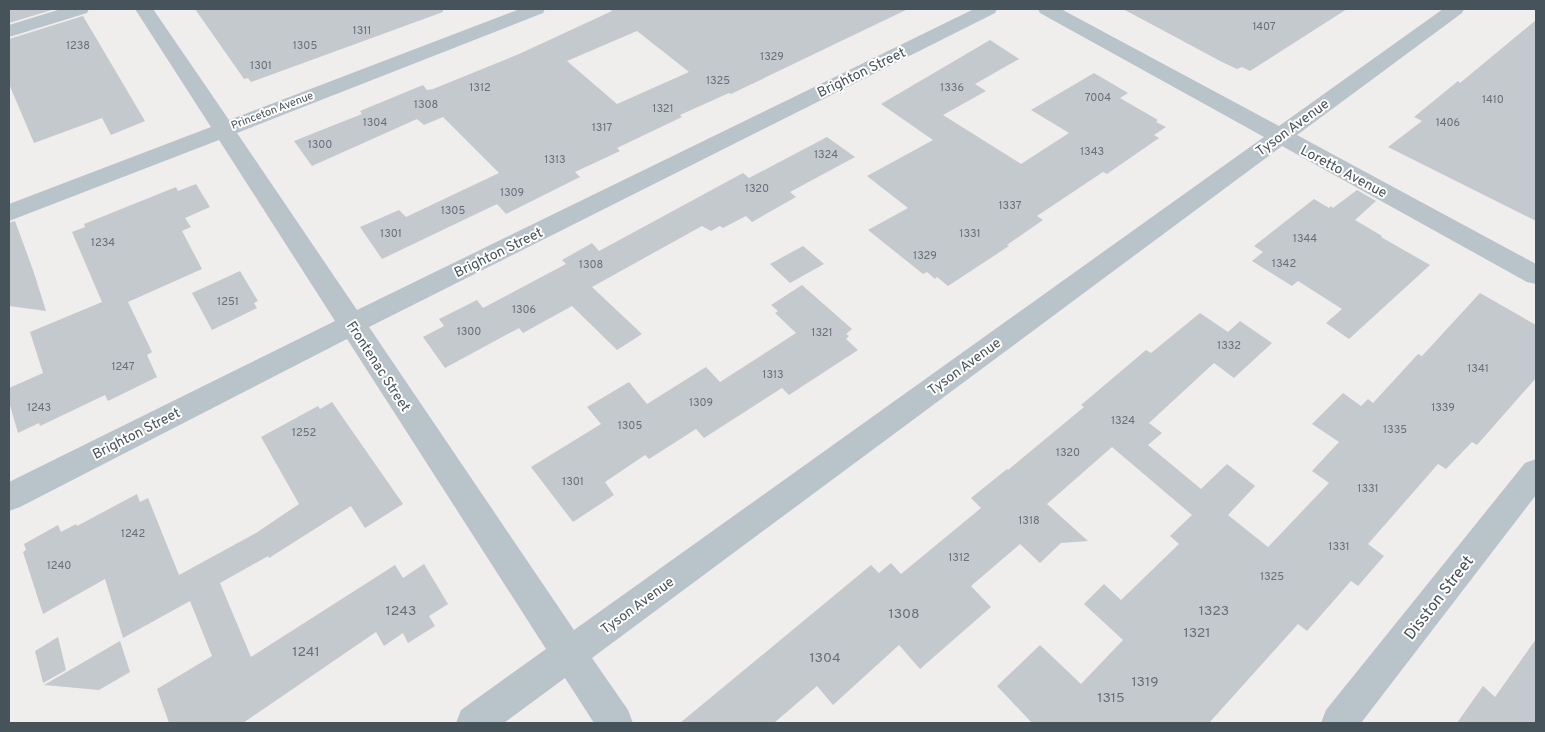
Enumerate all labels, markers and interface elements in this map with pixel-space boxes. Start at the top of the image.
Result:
house number: 1407 [1252,20,1276,34]
house number: 1311 [353,24,371,38]
house number: 1238 [66,39,90,53]
house number: 1305 [293,39,317,53]
street label: Brighton Street [815,45,909,102]
house number: 1329 [760,50,784,64]
house number: 1301 [250,59,272,73]
house number: 1325 [706,74,730,88]
house number: 1312 [469,81,491,95]
house number: 1336 [940,81,964,95]
street label: Princeton Avenue [229,89,316,133]
house number: 7004 [1085,91,1111,105]
house number: 1410 [1482,93,1504,107]
street label: Tyson Avenue [1253,96,1333,160]
house number: 1308 [414,98,438,112]
house number: 1321 [652,102,674,116]
house number: 1304 [363,116,387,130]
house number: 1406 [1436,116,1460,130]
house number: 1317 [592,121,613,135]
house number: 1300 [308,138,332,152]
street label: Loretto Avenue [1297,142,1390,202]
house number: 1343 [1080,145,1104,159]
house number: 1324 [814,148,838,162]
house number: 1313 [544,153,566,167]
house number: 1320 [745,182,769,196]
house number: 1309 [500,186,524,200]
house number: 1337 [999,199,1022,213]
house number: 1305 [441,204,465,218]
street label: Brighton Street [452,225,546,282]
house number: 1301 [380,227,402,241]
house number: 1331 [959,227,981,241]
house number: 1344 [1293,232,1317,246]
house number: 1234 [91,236,115,250]
house number: 1329 [913,249,937,263]
house number: 1342 [1272,257,1296,271]
house number: 1308 [579,258,603,272]
house number: 1251 [217,295,239,309]
house number: 1306 [512,303,536,317]
street label: Frontenac Street [342,318,413,415]
house number: 1300 [457,325,481,339]
house number: 1321 [811,326,833,340]
street label: Tyson Avenue [925,335,1005,399]
house number: 1332 [1217,339,1241,353]
house number: 1247 [111,360,135,374]
house number: 1341 [1467,362,1489,376]
house number: 1313 [762,368,784,382]
house number: 1309 [689,396,713,410]
house number: 1243 [27,401,51,415]
house number: 1339 [1431,401,1455,415]
street label: Brighton Street [90,405,183,464]
house number: 1324 [1111,414,1135,428]
house number: 1305 [618,419,642,433]
house number: 1335 [1383,423,1407,437]
house number: 1252 [292,426,316,440]
house number: 1320 [1056,446,1080,460]
house number: 1301 [562,475,584,489]
house number: 1331 [1357,482,1379,496]
house number: 1318 [1018,514,1040,528]
house number: 1242 [121,527,145,541]
house number: 1331 [1328,540,1350,554]
house number: 1312 [948,551,970,565]
street label: Disston Street [1400,552,1479,644]
house number: 1240 [47,559,71,573]
house number: 1325 [1260,570,1284,584]
street label: Tyson Avenue [598,574,678,638]
house number: 1243 [386,603,416,620]
house number: 1323 [1199,603,1229,620]
house number: 1308 [888,606,920,623]
house number: 1321 [1183,625,1211,642]
house number: 1241 [292,644,320,661]
house number: 1304 [809,650,841,667]
house number: 1319 [1131,674,1159,691]
house number: 1315 [1097,690,1125,707]

